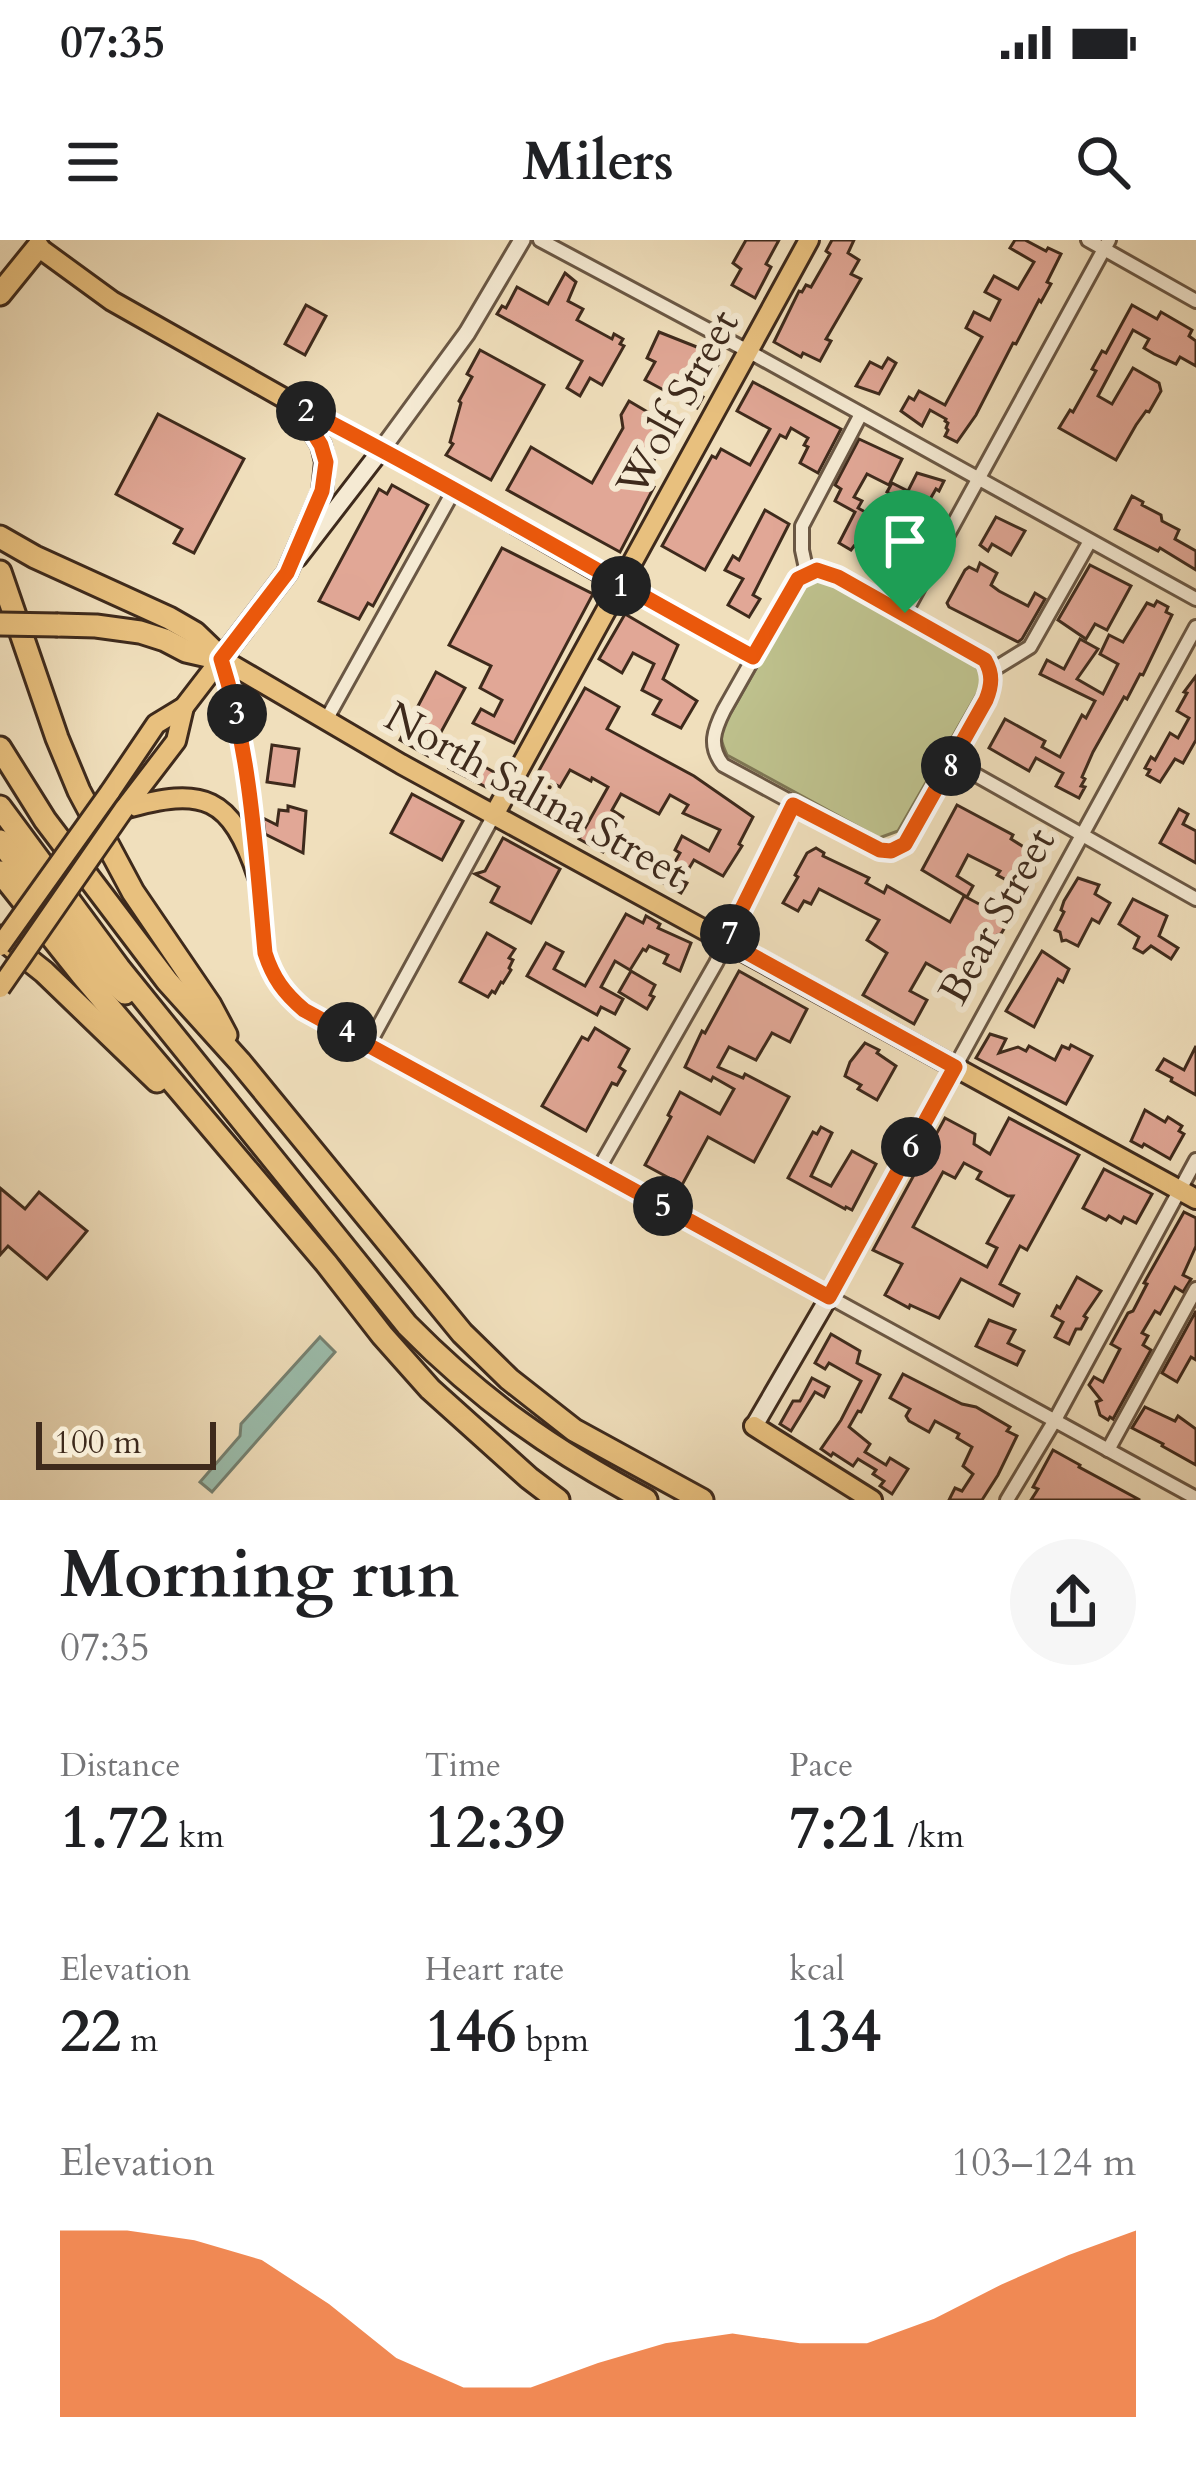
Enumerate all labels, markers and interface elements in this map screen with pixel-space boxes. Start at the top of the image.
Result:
text: 07:35 [60,12,165,73]
text: Milers [522,126,674,199]
icon: menu [60,129,126,195]
icon: search [1070,129,1136,195]
street label: Wolf Street [603,300,753,507]
pin: 2 [276,381,336,441]
text: 2 [298,388,314,433]
pin [854,490,956,613]
icon: arrive [872,508,938,574]
pin: 1 [591,556,651,616]
text: 1 [613,563,629,608]
pin: 3 [207,684,267,744]
street label: North Salina Street [375,688,697,902]
text: 3 [229,691,245,736]
pin: 8 [921,736,981,796]
text: 8 [943,743,959,788]
street label: Bear Street [925,818,1069,1014]
pin: 7 [700,904,760,964]
text: 7 [722,911,738,956]
pin: 4 [317,1002,377,1062]
text: 4 [339,1009,355,1054]
pin: 6 [881,1117,941,1177]
text: 6 [903,1124,919,1169]
pin: 5 [633,1176,693,1236]
text: 5 [655,1183,671,1228]
scale bar [36,1416,216,1469]
text: 100 m [54,1420,141,1465]
text: Morning run [60,1531,459,1620]
button: share [1010,1539,1136,1665]
text: 07:35 [60,1621,150,1674]
text: Distance [60,1743,181,1788]
text: Time [425,1743,501,1788]
text: Pace [789,1743,853,1788]
text: 1.72 [60,1788,170,1869]
text: 12:39 [425,1788,565,1869]
text: 7:21 [789,1788,899,1869]
text: km [170,1814,224,1859]
text: /km [899,1814,964,1859]
text: Elevation [60,1947,191,1992]
text: Heart rate [425,1947,565,1992]
text: kcal [789,1947,845,1992]
text: 22 [60,1992,121,2073]
text: 146 [425,1992,517,2073]
text: 134 [789,1992,882,2073]
text: m [121,2018,158,2063]
text: bpm [517,2018,589,2063]
text: Elevation [60,2136,215,2189]
text: 103–124 m [951,2136,1136,2189]

